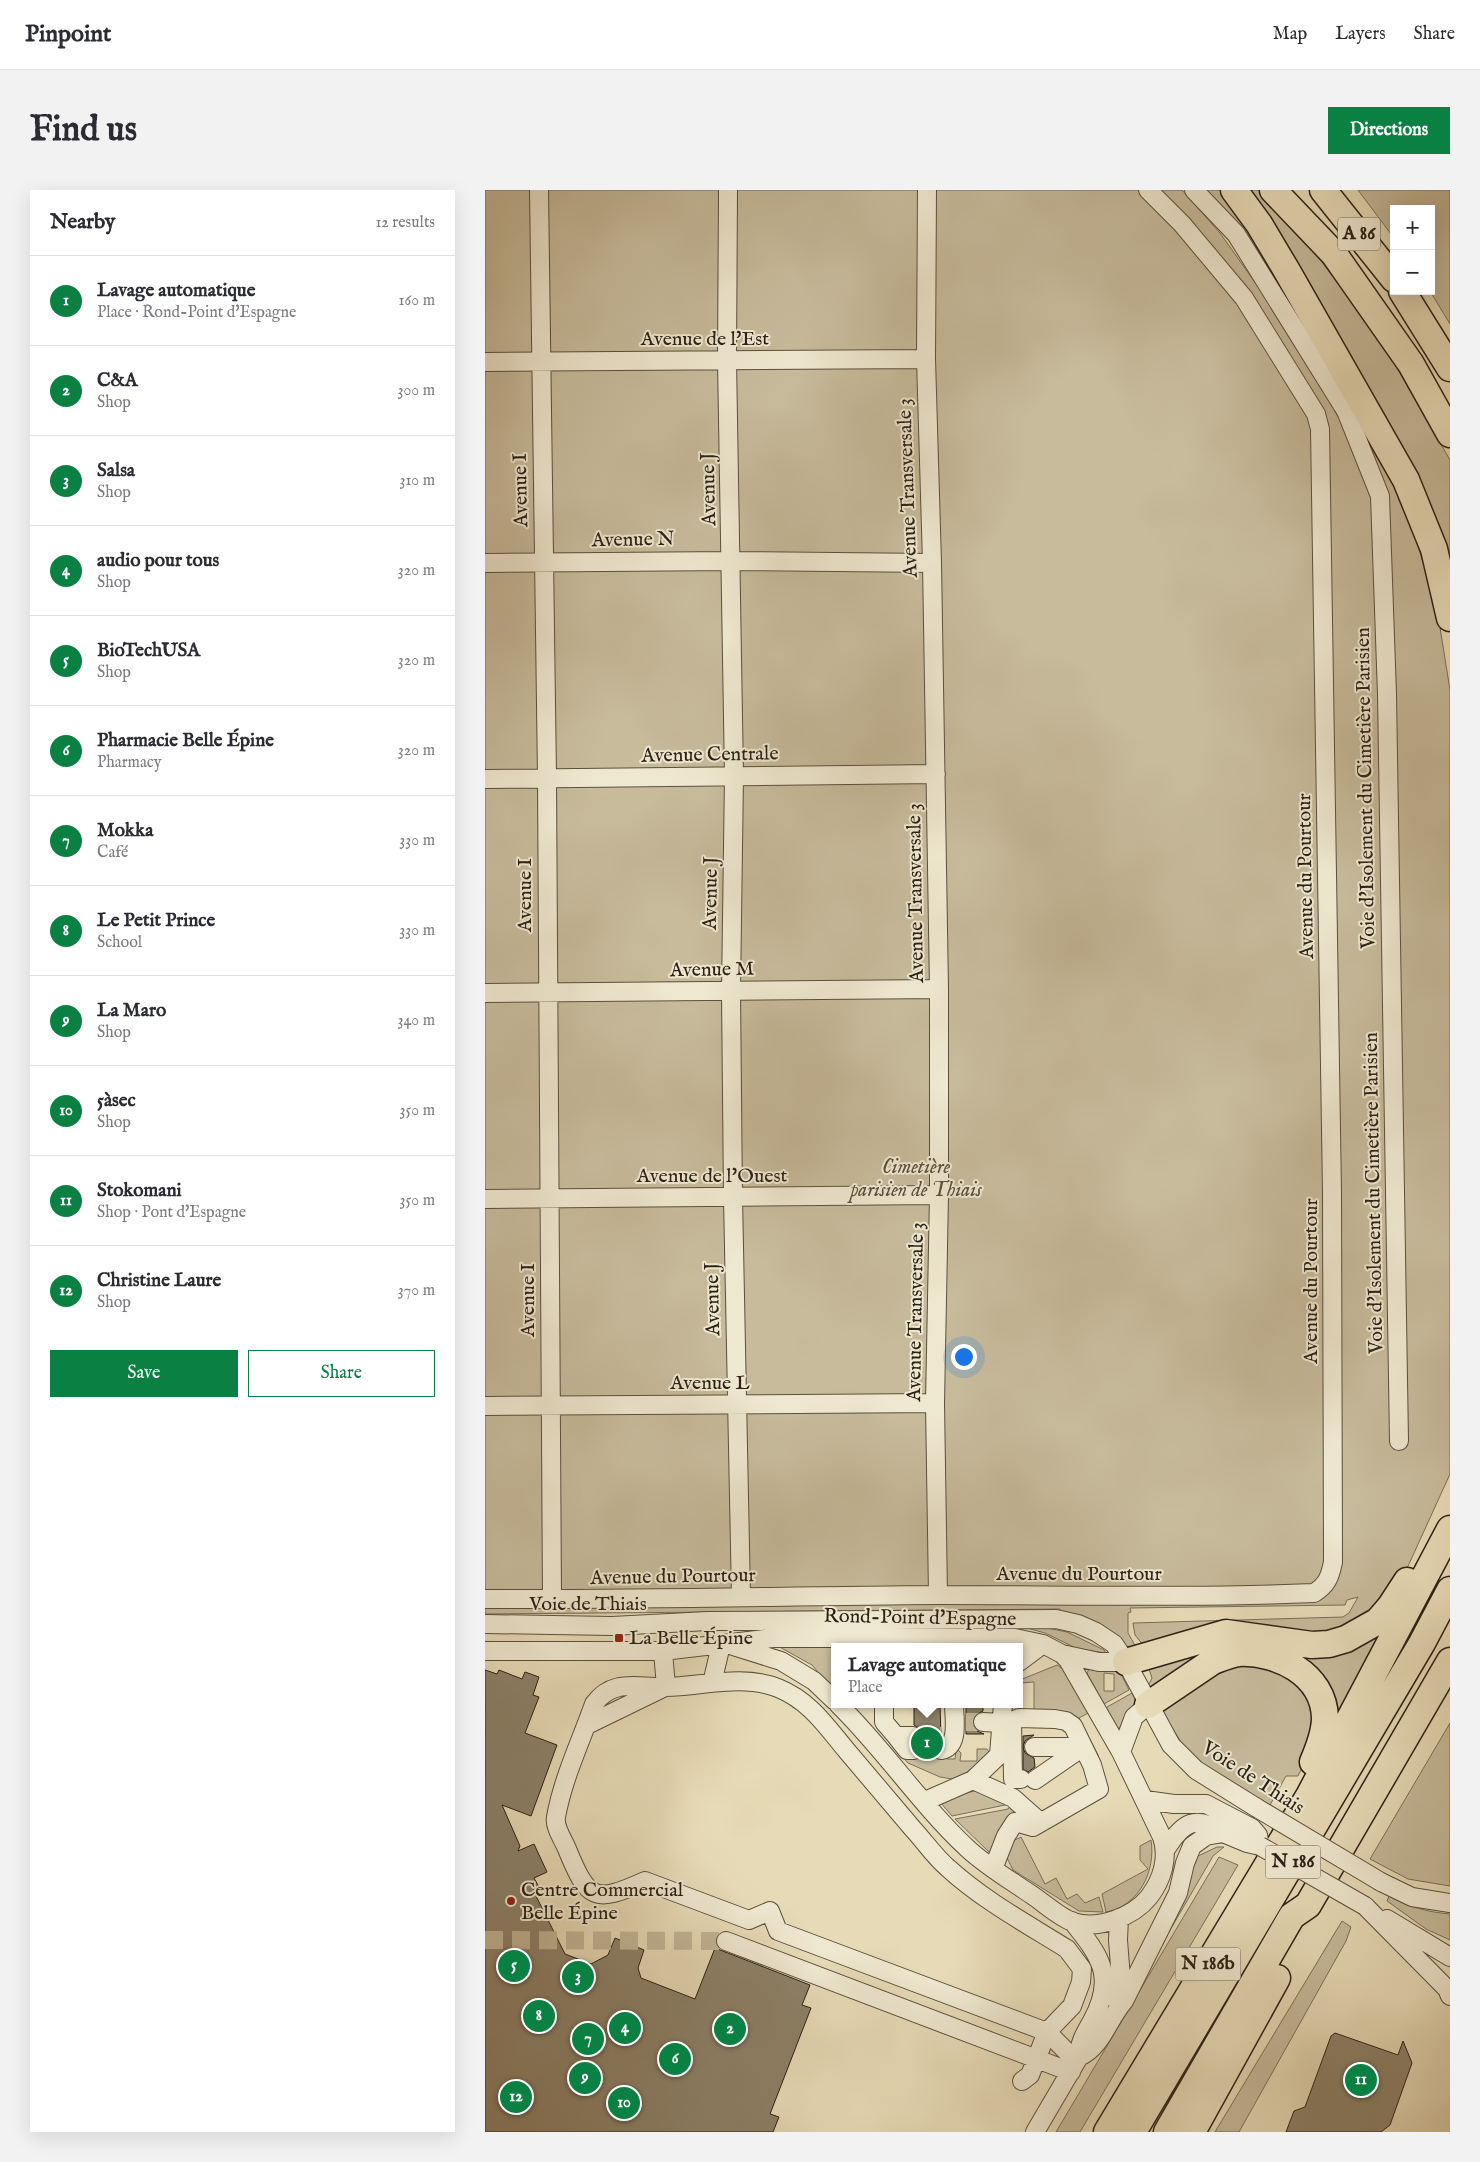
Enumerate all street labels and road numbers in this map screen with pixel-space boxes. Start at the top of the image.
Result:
road number: A 86 [1338,218,1380,251]
street label: Avenue de l'Est [640,327,769,352]
street label: Avenue Transversale 3 [892,398,924,579]
street label: Avenue I [508,452,534,528]
street label: Avenue J [696,452,722,527]
street label: Avenue N [590,527,675,553]
street label: Voie d'Isolement du Cimetière Parisien [1351,627,1381,950]
street label: Avenue Centrale [640,741,779,769]
street label: Avenue du Pourtour [1292,792,1320,960]
street label: Avenue Transversale 3 [902,803,930,984]
street label: Avenue J [698,856,724,931]
street label: Avenue I [513,858,538,933]
street label: Avenue M [669,957,755,983]
street label: Voie d'Isolement du Cimetière Parisien [1359,1032,1389,1355]
street label: Avenue de l'Ouest [636,1164,787,1189]
street label: Avenue du Pourtour [1299,1198,1324,1365]
street label: Avenue Transversale 3 [902,1222,930,1403]
street label: Avenue J [700,1262,726,1337]
street label: Avenue I [516,1263,541,1338]
street label: Avenue L [669,1371,751,1396]
street label: Avenue du Pourtour [995,1562,1162,1587]
street label: Avenue du Pourtour [589,1563,757,1591]
street label: Voie de Thiais [528,1592,647,1617]
street label: Rond-Point d'Espagne [823,1604,1017,1632]
street label: Voie de Thiais [1196,1735,1309,1820]
road number: N 186 [1265,1845,1321,1878]
road number: N 186b [1175,1948,1241,1980]

